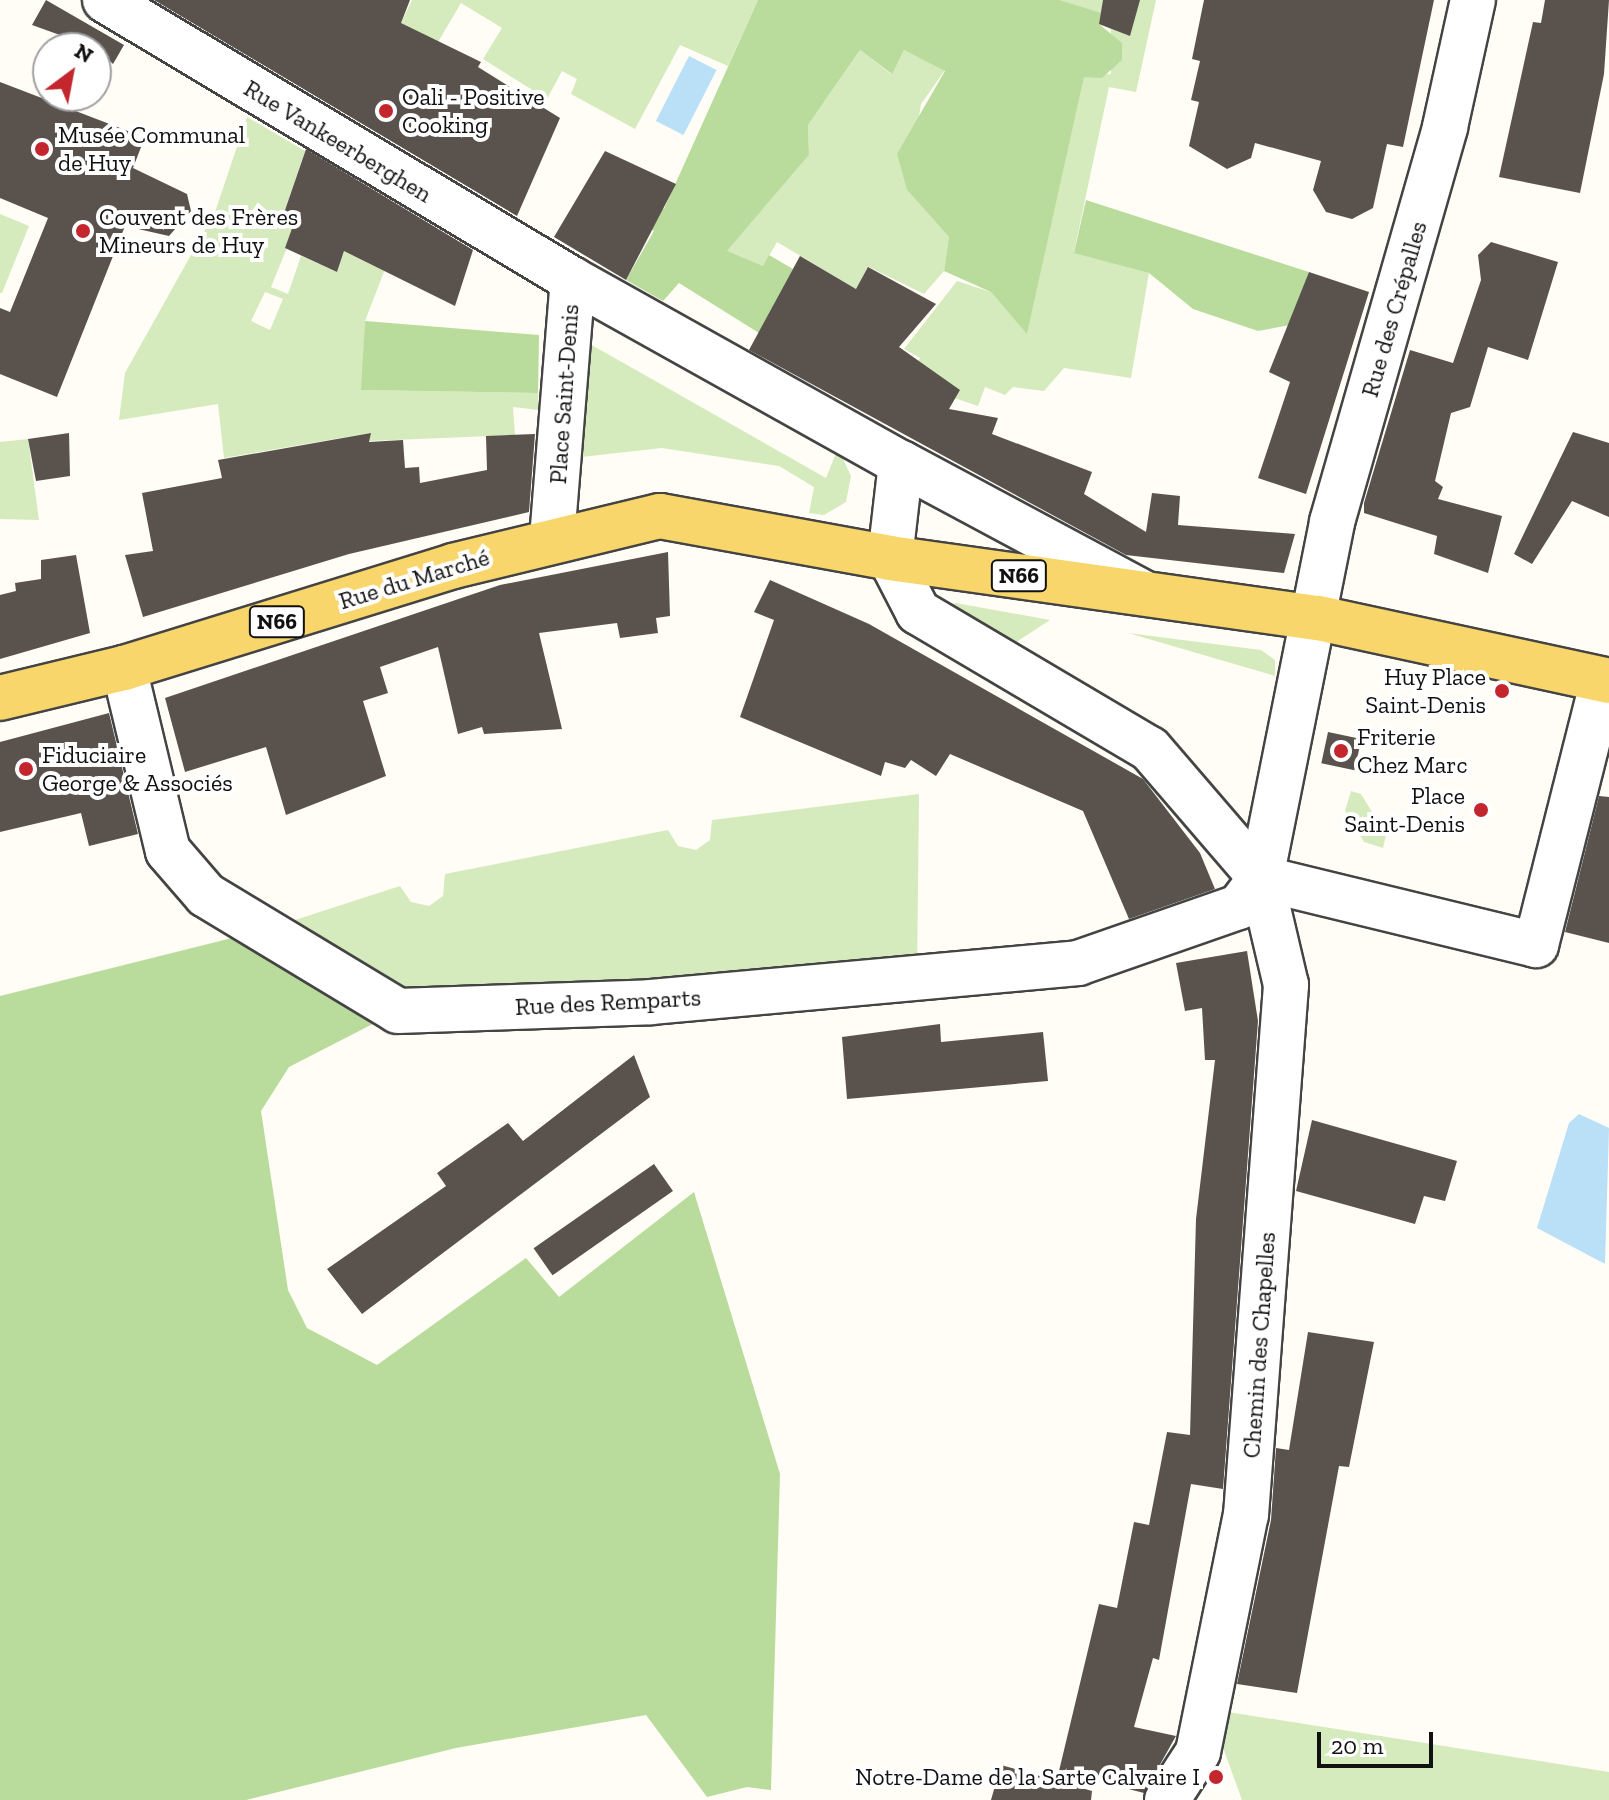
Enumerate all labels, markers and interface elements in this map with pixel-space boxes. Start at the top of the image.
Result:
north arrow [32,32,112,112]
text: N [70,37,98,69]
street label: Rue Vankeerberghen [238,73,438,209]
place label: Oali - Positive Cooking [402,83,545,139]
marker: Oali - Positive Cooking [377,102,395,120]
place label: Musée Communal de Huy [58,121,245,177]
marker: Musée Communal de Huy [33,140,51,158]
place label: Couvent des Frères Mineurs de Huy [99,203,298,259]
street label: Rue des Crépalles [1355,218,1433,400]
marker: Couvent des Frères Mineurs de Huy [74,222,92,240]
street label: Place Saint-Denis [543,303,585,485]
street label: Rue du Marché [335,542,493,616]
road number: N66 [989,558,1049,594]
road number: N66 [247,604,307,640]
place label: Huy Place Saint-Denis [1365,663,1486,719]
marker: Huy Place Saint-Denis [1493,682,1511,700]
place label: Friterie Chez Marc [1357,723,1467,779]
place label: Fiduciaire George & Associés [42,741,234,797]
marker: Friterie Chez Marc [1332,742,1350,760]
marker: Fiduciaire George & Associés [17,760,35,778]
place label: Place Saint-Denis [1344,782,1465,838]
marker: Place Saint-Denis [1472,801,1490,819]
street label: Rue des Remparts [514,983,702,1021]
street label: Chemin des Chapelles [1237,1231,1281,1459]
scale bar [1321,1716,1437,1766]
text: 20 m [1331,1731,1383,1760]
place label: Notre-Dame de la Sarte Calvaire I [855,1763,1200,1791]
marker: Notre-Dame de la Sarte Calvaire I [1207,1768,1225,1786]

